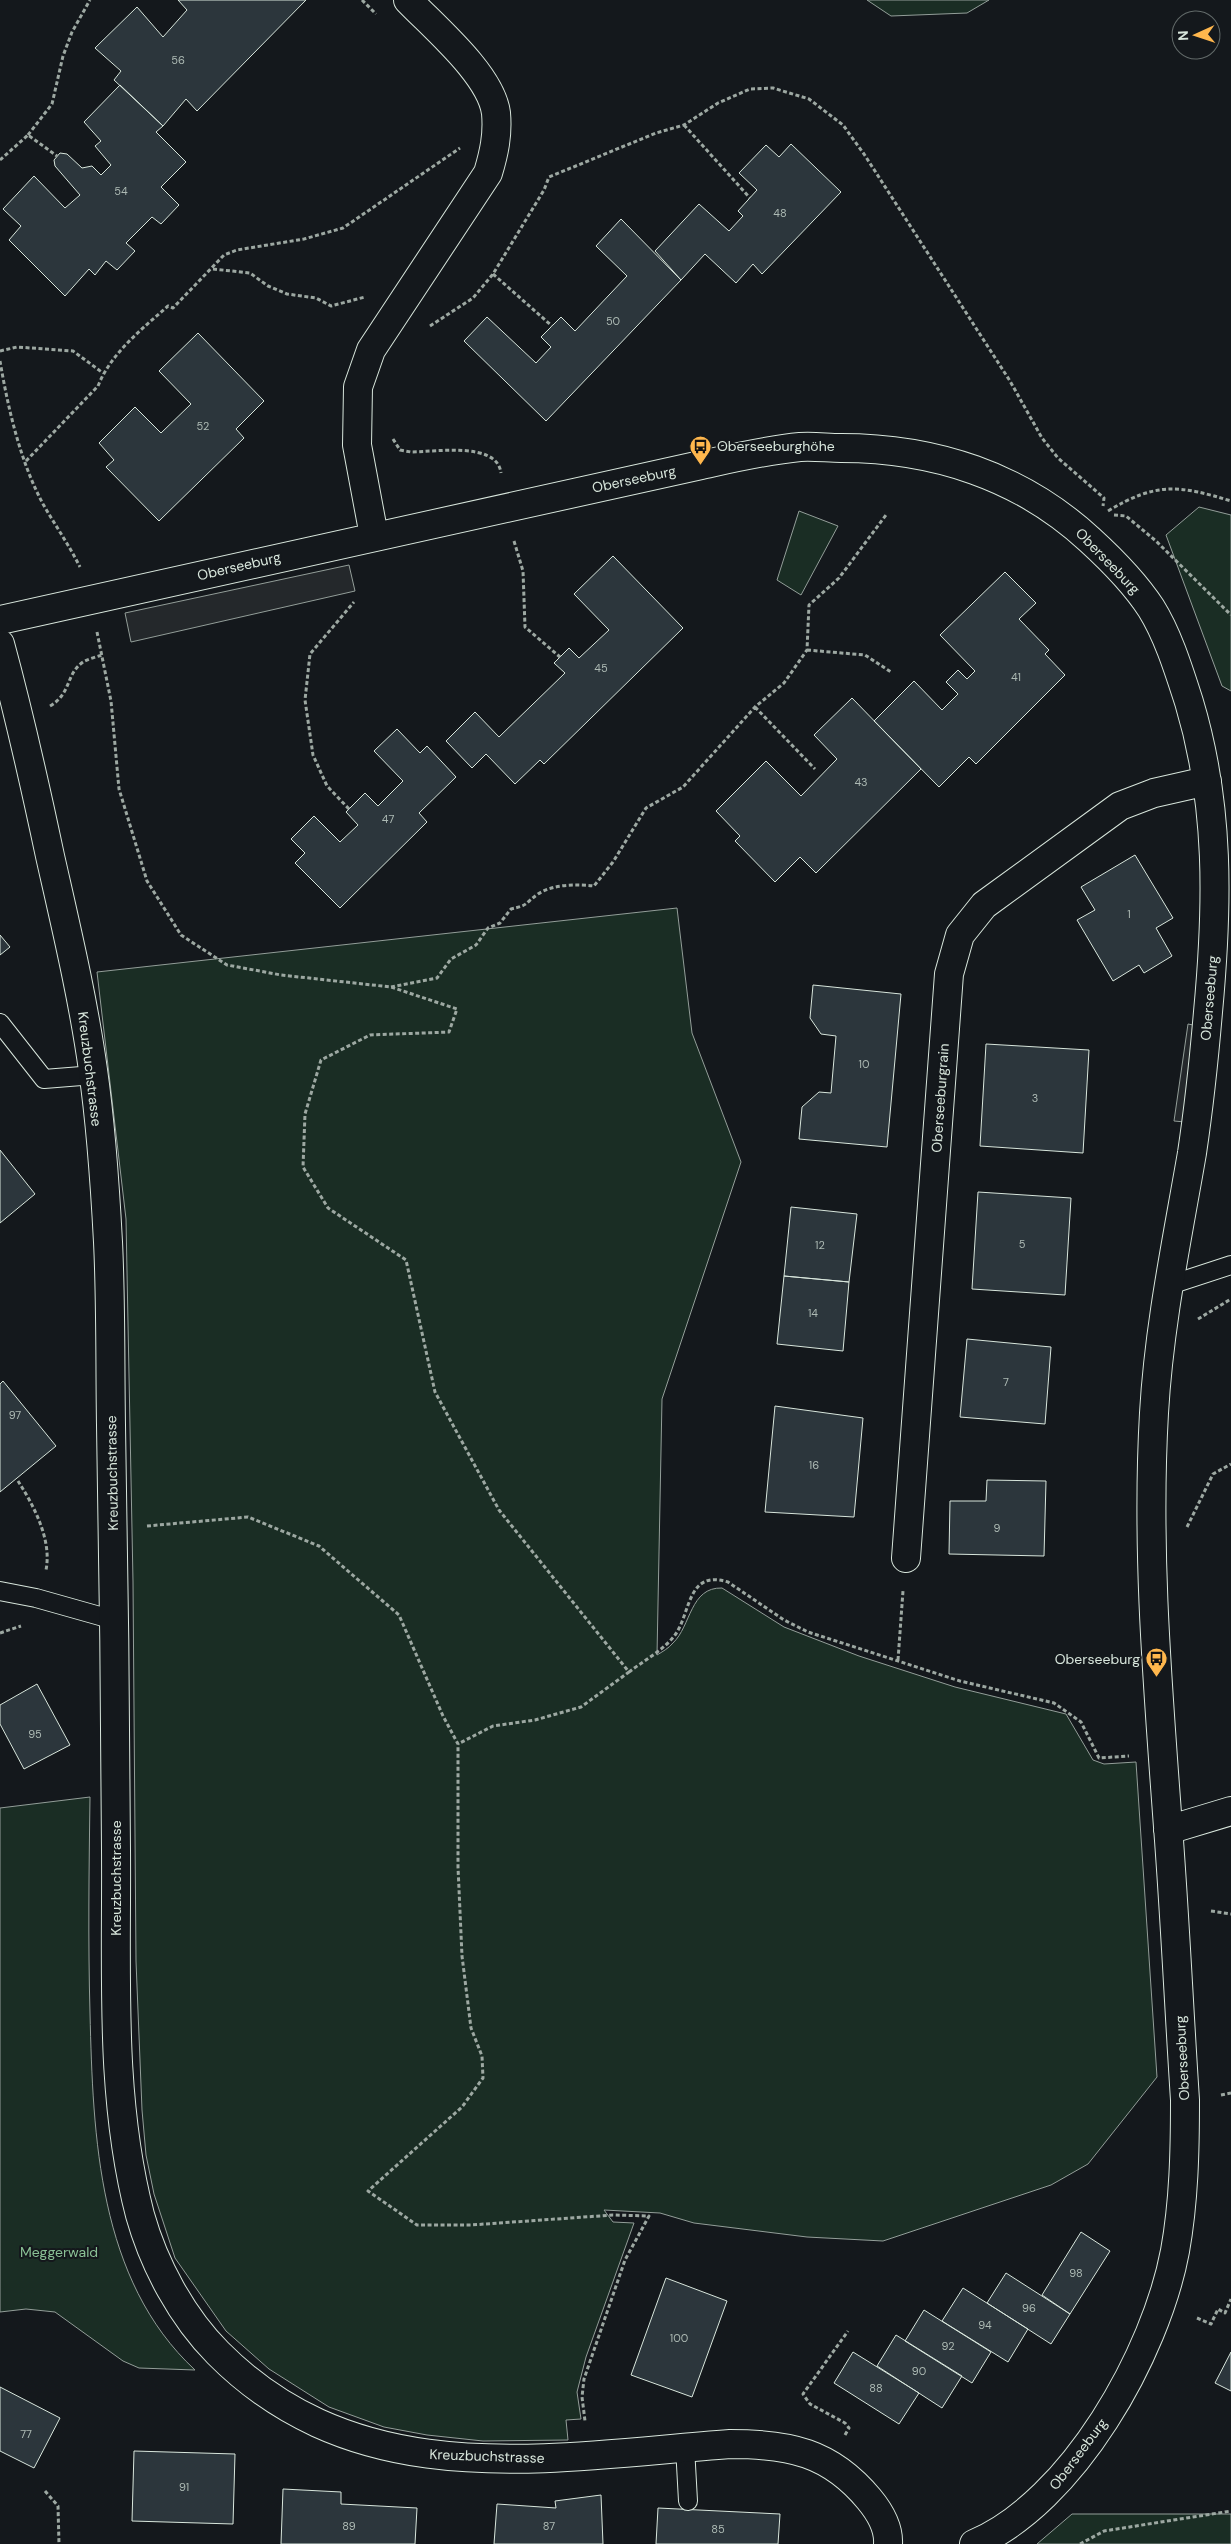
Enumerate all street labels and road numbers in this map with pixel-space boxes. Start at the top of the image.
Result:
street label: Oberseeburg [590,461,678,497]
street label: Oberseeburg [1072,524,1144,598]
street label: Oberseeburg [195,548,283,584]
street label: Oberseeburg [1196,955,1222,1041]
street label: Kreuzbuchstrasse [74,1011,106,1127]
street label: Oberseeburgrain [927,1043,953,1153]
street label: Kreuzbuchstrasse [102,1415,122,1531]
street label: Kreuzbuchstrasse [107,1820,125,1936]
street label: Oberseeburg [1171,2015,1193,2101]
street label: Oberseeburg [1045,2414,1111,2493]
street label: Kreuzbuchstrasse [429,2445,545,2467]

